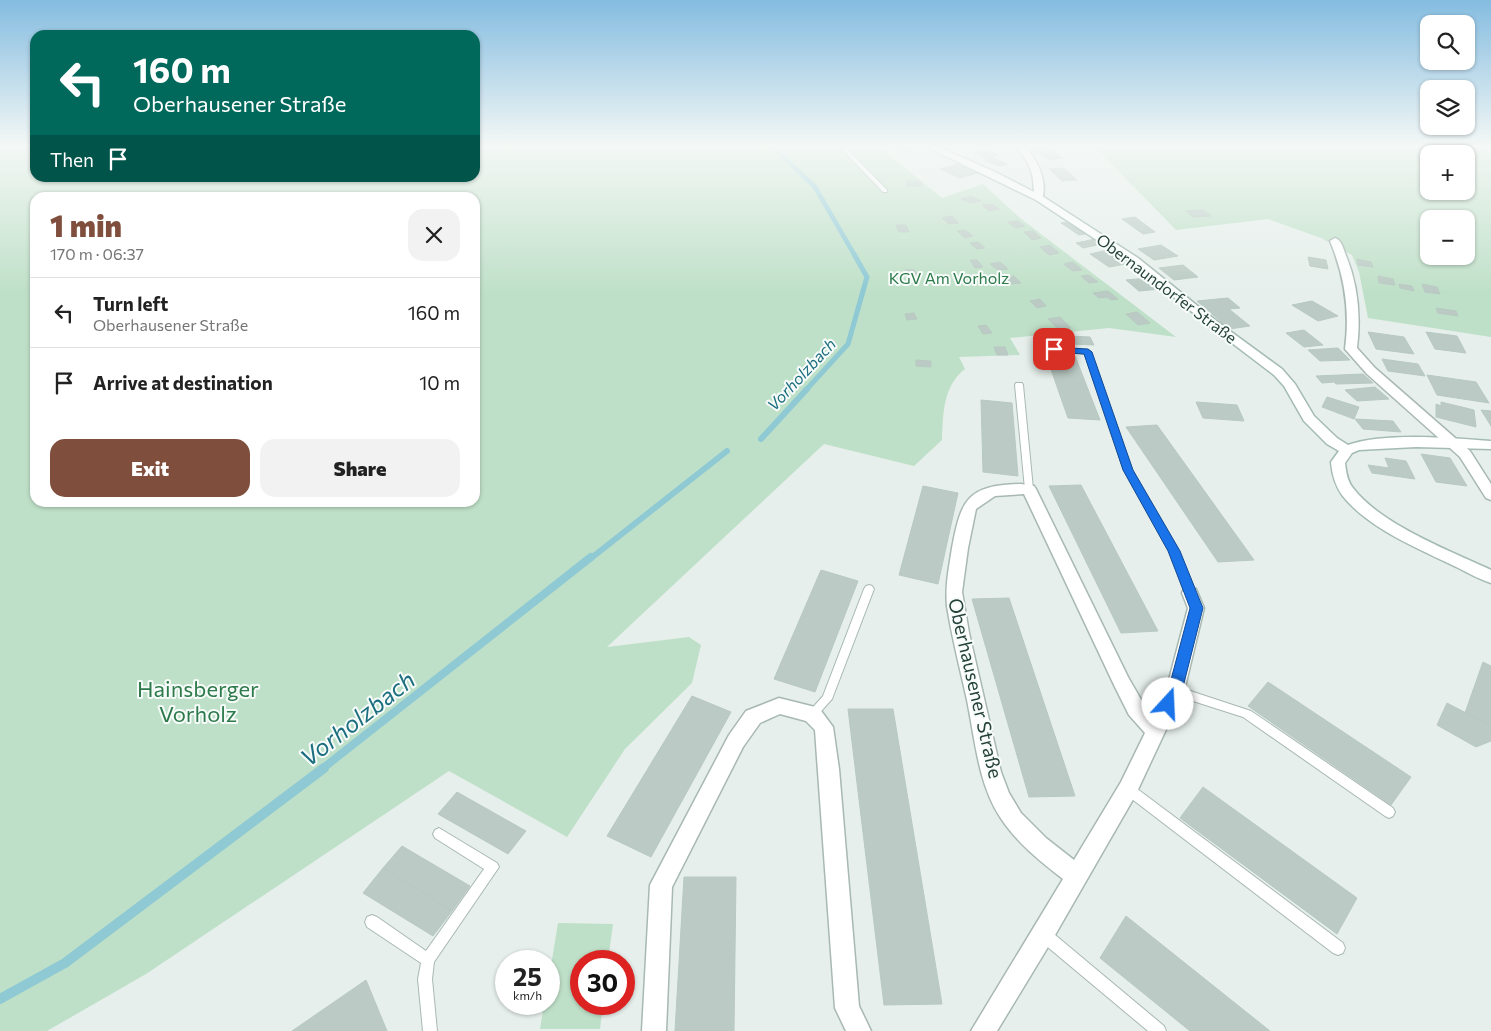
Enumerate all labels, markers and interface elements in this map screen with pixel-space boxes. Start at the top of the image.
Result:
map controls [1420,15,1475,265]
button: search [1420,15,1475,70]
text: 160 m [133,47,231,90]
icon: left [50,50,115,115]
button: layers [1420,80,1475,135]
text: Oberhausener Straße [133,90,346,117]
icon: arrive [104,145,132,173]
button: + [1420,145,1475,200]
text: Then [50,148,94,171]
text: 1 min [50,206,122,243]
button: close [408,209,460,261]
button: − [1420,210,1475,265]
street label: Obernaundorfer Straße [1093,229,1241,347]
text: 170 m · 06:37 [50,244,144,263]
park label: KGV Am Vorholz [889,268,1009,287]
text: Turn left [93,292,168,315]
icon: left [50,299,78,327]
text: 160 m [408,301,460,324]
text: Oberhausener Straße [93,315,248,334]
pin [1033,328,1075,370]
water label: Vorholzbach [763,334,839,414]
icon: arrive [1040,335,1068,363]
icon: arrive [50,369,78,397]
text: Arrive at destination [93,371,273,394]
text: 10 m [419,371,460,394]
button: Exit [50,439,250,497]
button: Share [260,439,460,497]
street label: Oberhausener Straße [944,596,1008,780]
water label: Vorholzbach [294,664,420,772]
park label: Hainsberger Vorholz [137,675,259,727]
position arrow [1141,677,1193,729]
speed limit sign: 30 [570,950,635,1015]
text: 25 [513,961,542,991]
text: km/h [513,988,542,1002]

